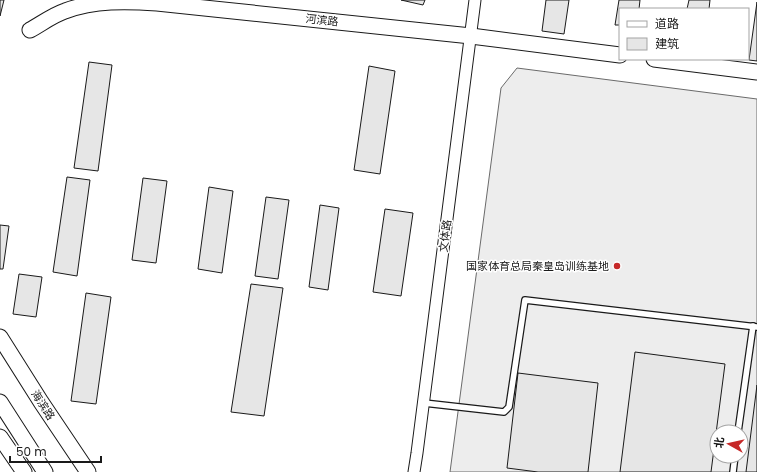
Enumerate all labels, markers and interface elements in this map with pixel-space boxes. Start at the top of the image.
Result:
legend [619,8,749,60]
street label: 河滨路 [305,10,339,30]
text: 道路 [655,15,679,32]
text: 建筑 [655,35,679,52]
street label: 文体路 [435,219,455,253]
place label: 国家体育总局秦皇岛训练基地 [466,258,609,274]
marker: 国家体育总局秦皇岛训练基地 [612,261,622,271]
street label: 海滨路 [27,387,59,423]
north arrow [709,424,749,464]
text: 北 [710,436,728,449]
scale bar [10,438,101,464]
text: 50 m [16,443,47,460]

